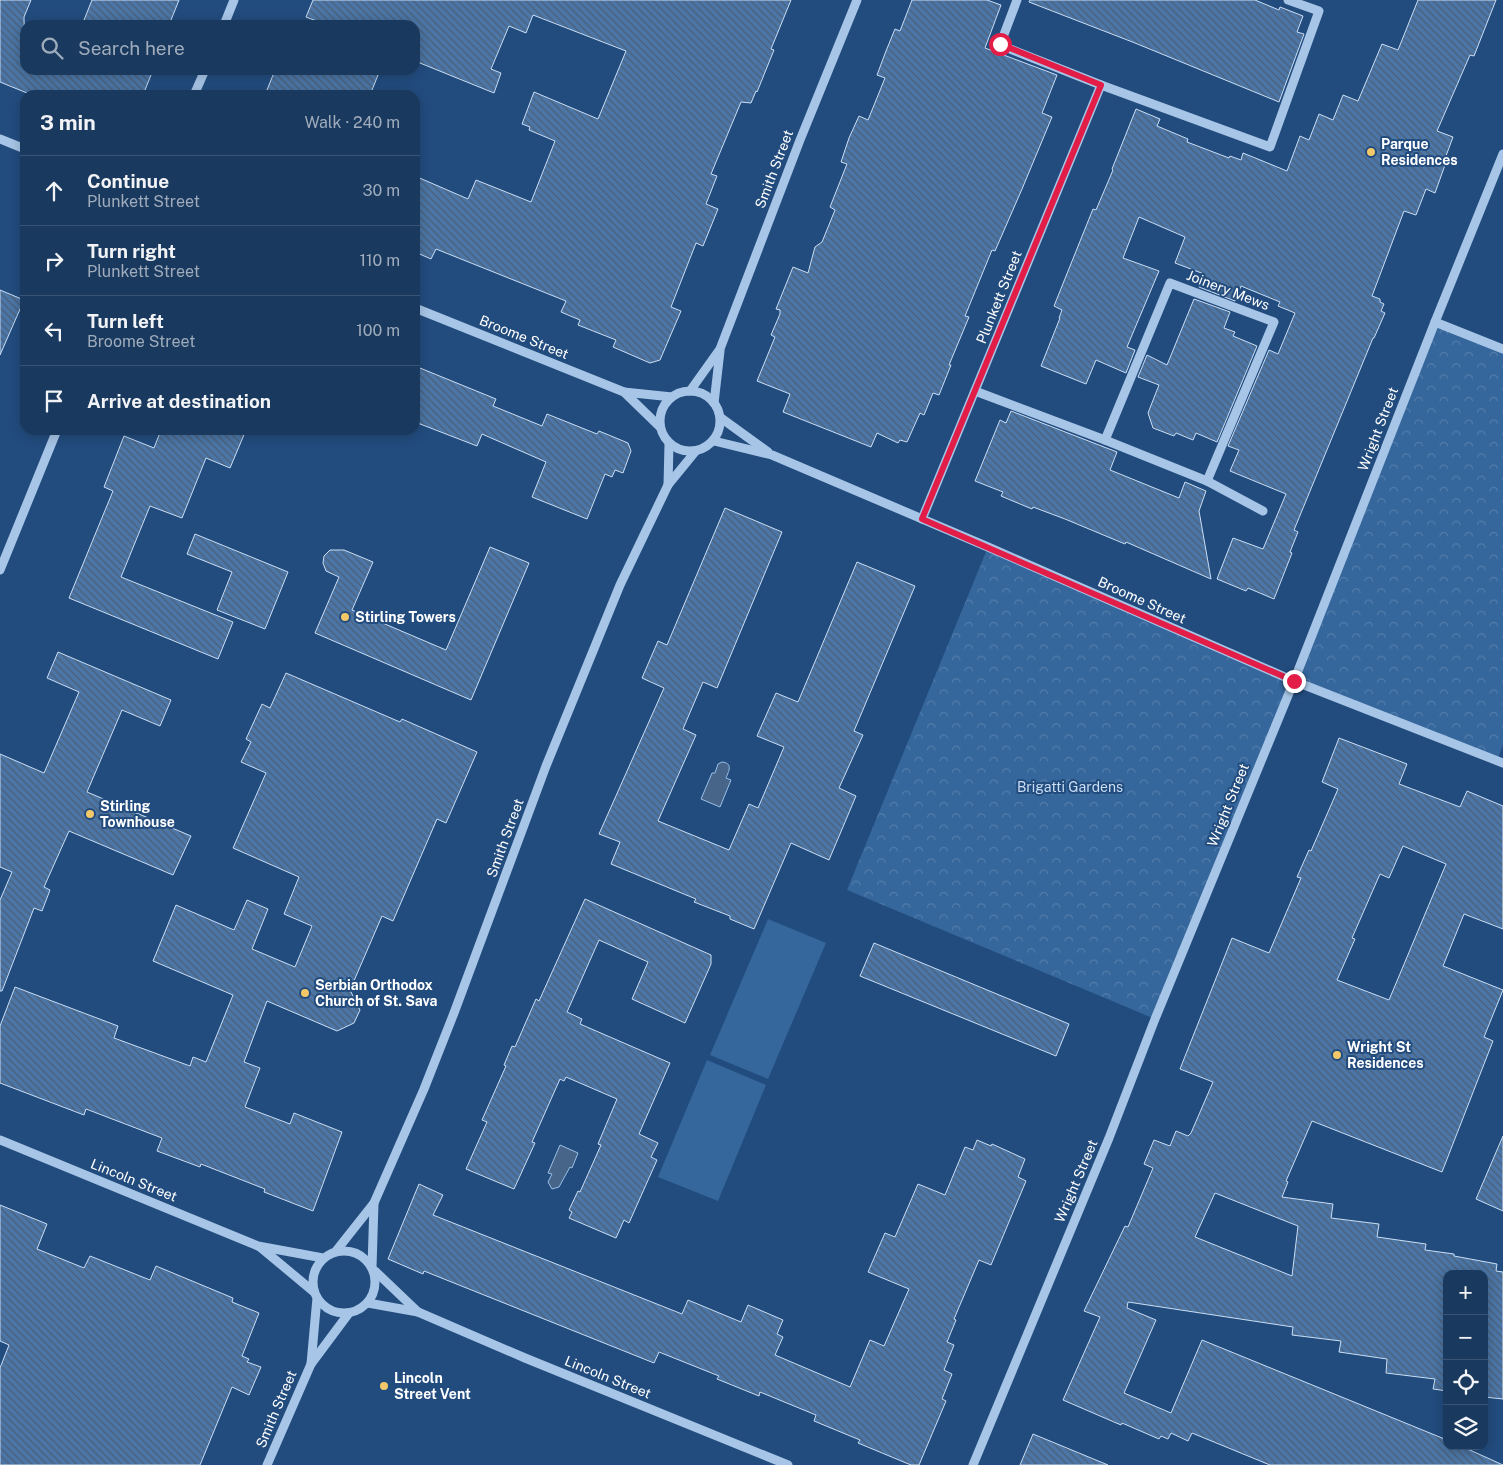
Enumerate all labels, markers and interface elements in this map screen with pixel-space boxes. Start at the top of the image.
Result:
search box [20,20,420,75]
route start [989,33,1012,56]
icon: search [38,34,66,62]
text: Search here [78,37,185,59]
text: 3 min [40,110,96,135]
text: Walk · 240 m [304,113,400,132]
street label: Smith Street [752,127,796,211]
place label: Parque Residences [1381,136,1458,168]
marker: Parque Residences [1365,146,1377,158]
text: Continue [87,170,169,192]
icon: ahead [40,177,68,205]
text: 30 m [363,181,400,200]
text: Plunkett Street [87,192,200,211]
text: Turn right [87,240,176,262]
icon: right [40,247,68,275]
street label: Plunkett Street [973,248,1025,346]
text: 110 m [359,251,400,270]
text: Plunkett Street [87,262,200,281]
street label: Joinery Mews [1184,267,1272,313]
text: Turn left [87,310,164,332]
street label: Broome Street [477,312,571,362]
icon: left [40,317,68,345]
text: 100 m [356,321,400,340]
text: Broome Street [87,332,195,351]
street label: Wright Street [1355,385,1401,473]
icon: arrive [40,387,68,415]
text: Arrive at destination [87,390,271,412]
street label: Broome Street [1095,573,1189,627]
place label: Stirling Towers [355,609,456,625]
marker: Stirling Towers [339,611,351,623]
route end [1283,670,1306,693]
street label: Wright Street [1204,761,1252,849]
park label: Brigatti Gardens [1017,779,1123,795]
street label: Smith Street [483,796,527,880]
place label: Stirling Townhouse [100,798,175,830]
marker: Stirling Townhouse [84,808,96,820]
place label: Serbian Orthodox Church of St. Sava [315,977,437,1009]
marker: Serbian Orthodox Church of St. Sava [299,987,311,999]
place label: Wright St Residences [1347,1039,1424,1071]
marker: Wright St Residences [1331,1049,1343,1061]
street label: Wright Street [1051,1137,1101,1225]
street label: Lincoln Street [88,1155,180,1205]
map controls [1443,1270,1488,1450]
button: + [1443,1270,1488,1315]
button: − [1443,1315,1488,1360]
street label: Lincoln Street [562,1352,654,1402]
button: locate [1443,1360,1488,1405]
street label: Smith Street [252,1368,300,1450]
place label: Lincoln Street Vent [394,1370,471,1402]
marker: Lincoln Street Vent [378,1380,390,1392]
button: layers [1443,1405,1488,1450]

